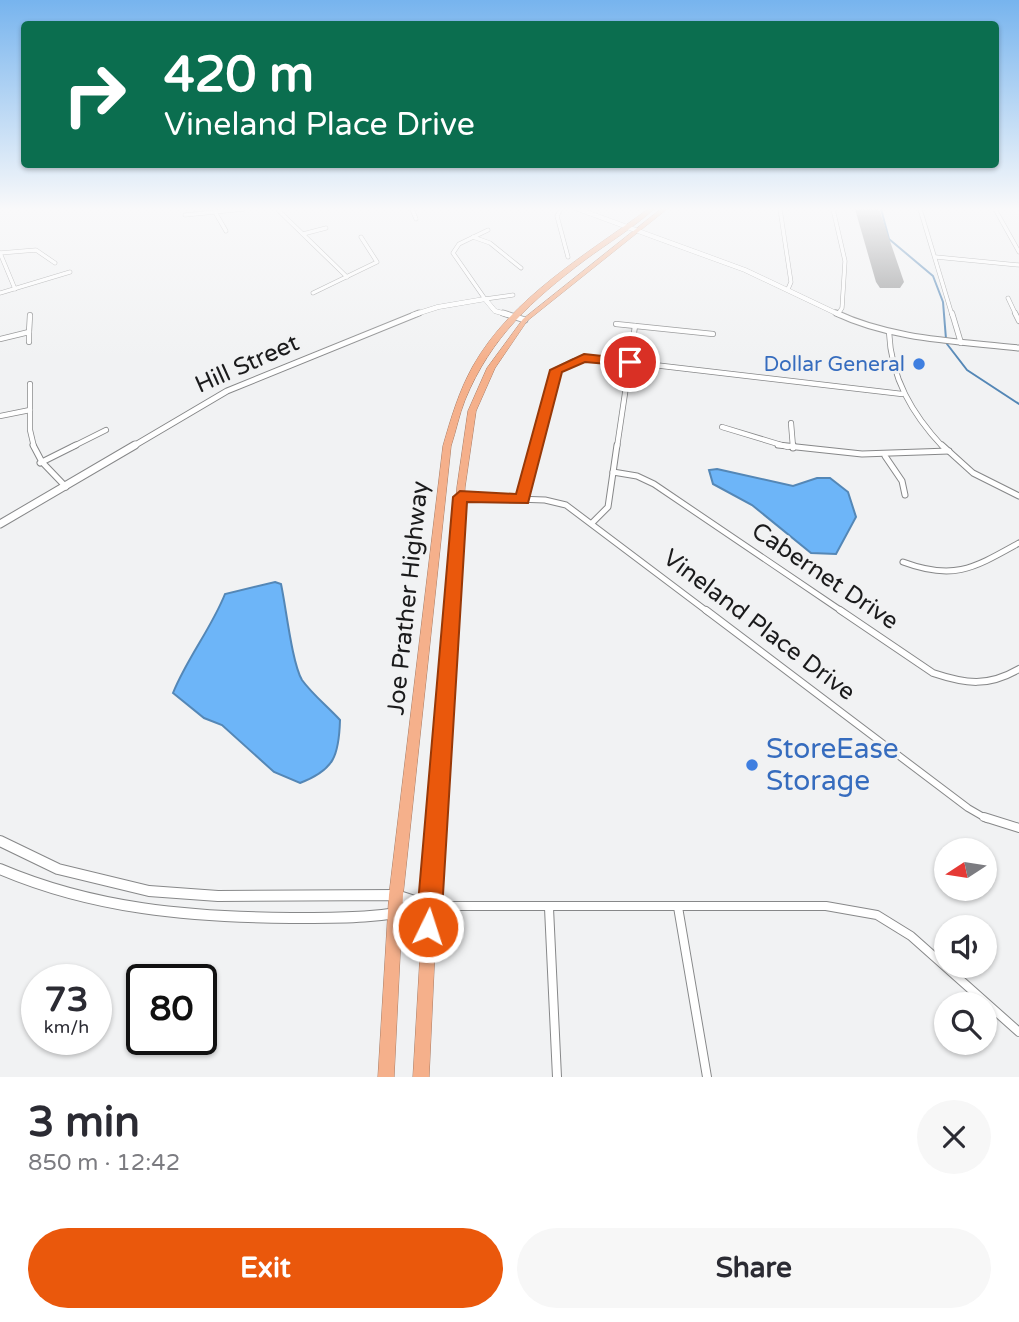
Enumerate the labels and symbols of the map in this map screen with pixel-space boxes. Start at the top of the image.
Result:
street label: Hill Street [191,328,303,400]
pin [600,332,660,392]
place label: Dollar General [764,352,905,377]
marker: Dollar General [911,356,927,372]
street label: Joe Prather Highway [381,479,435,716]
street label: Cabernet Drive [746,516,904,636]
street label: Vineland Place Drive [657,543,861,707]
place label: StoreEase Storage [766,732,899,798]
marker: StoreEase Storage [744,757,760,773]
north arrow [934,838,998,901]
position arrow [391,890,465,964]
speed limit sign: 80 [126,964,217,1055]

